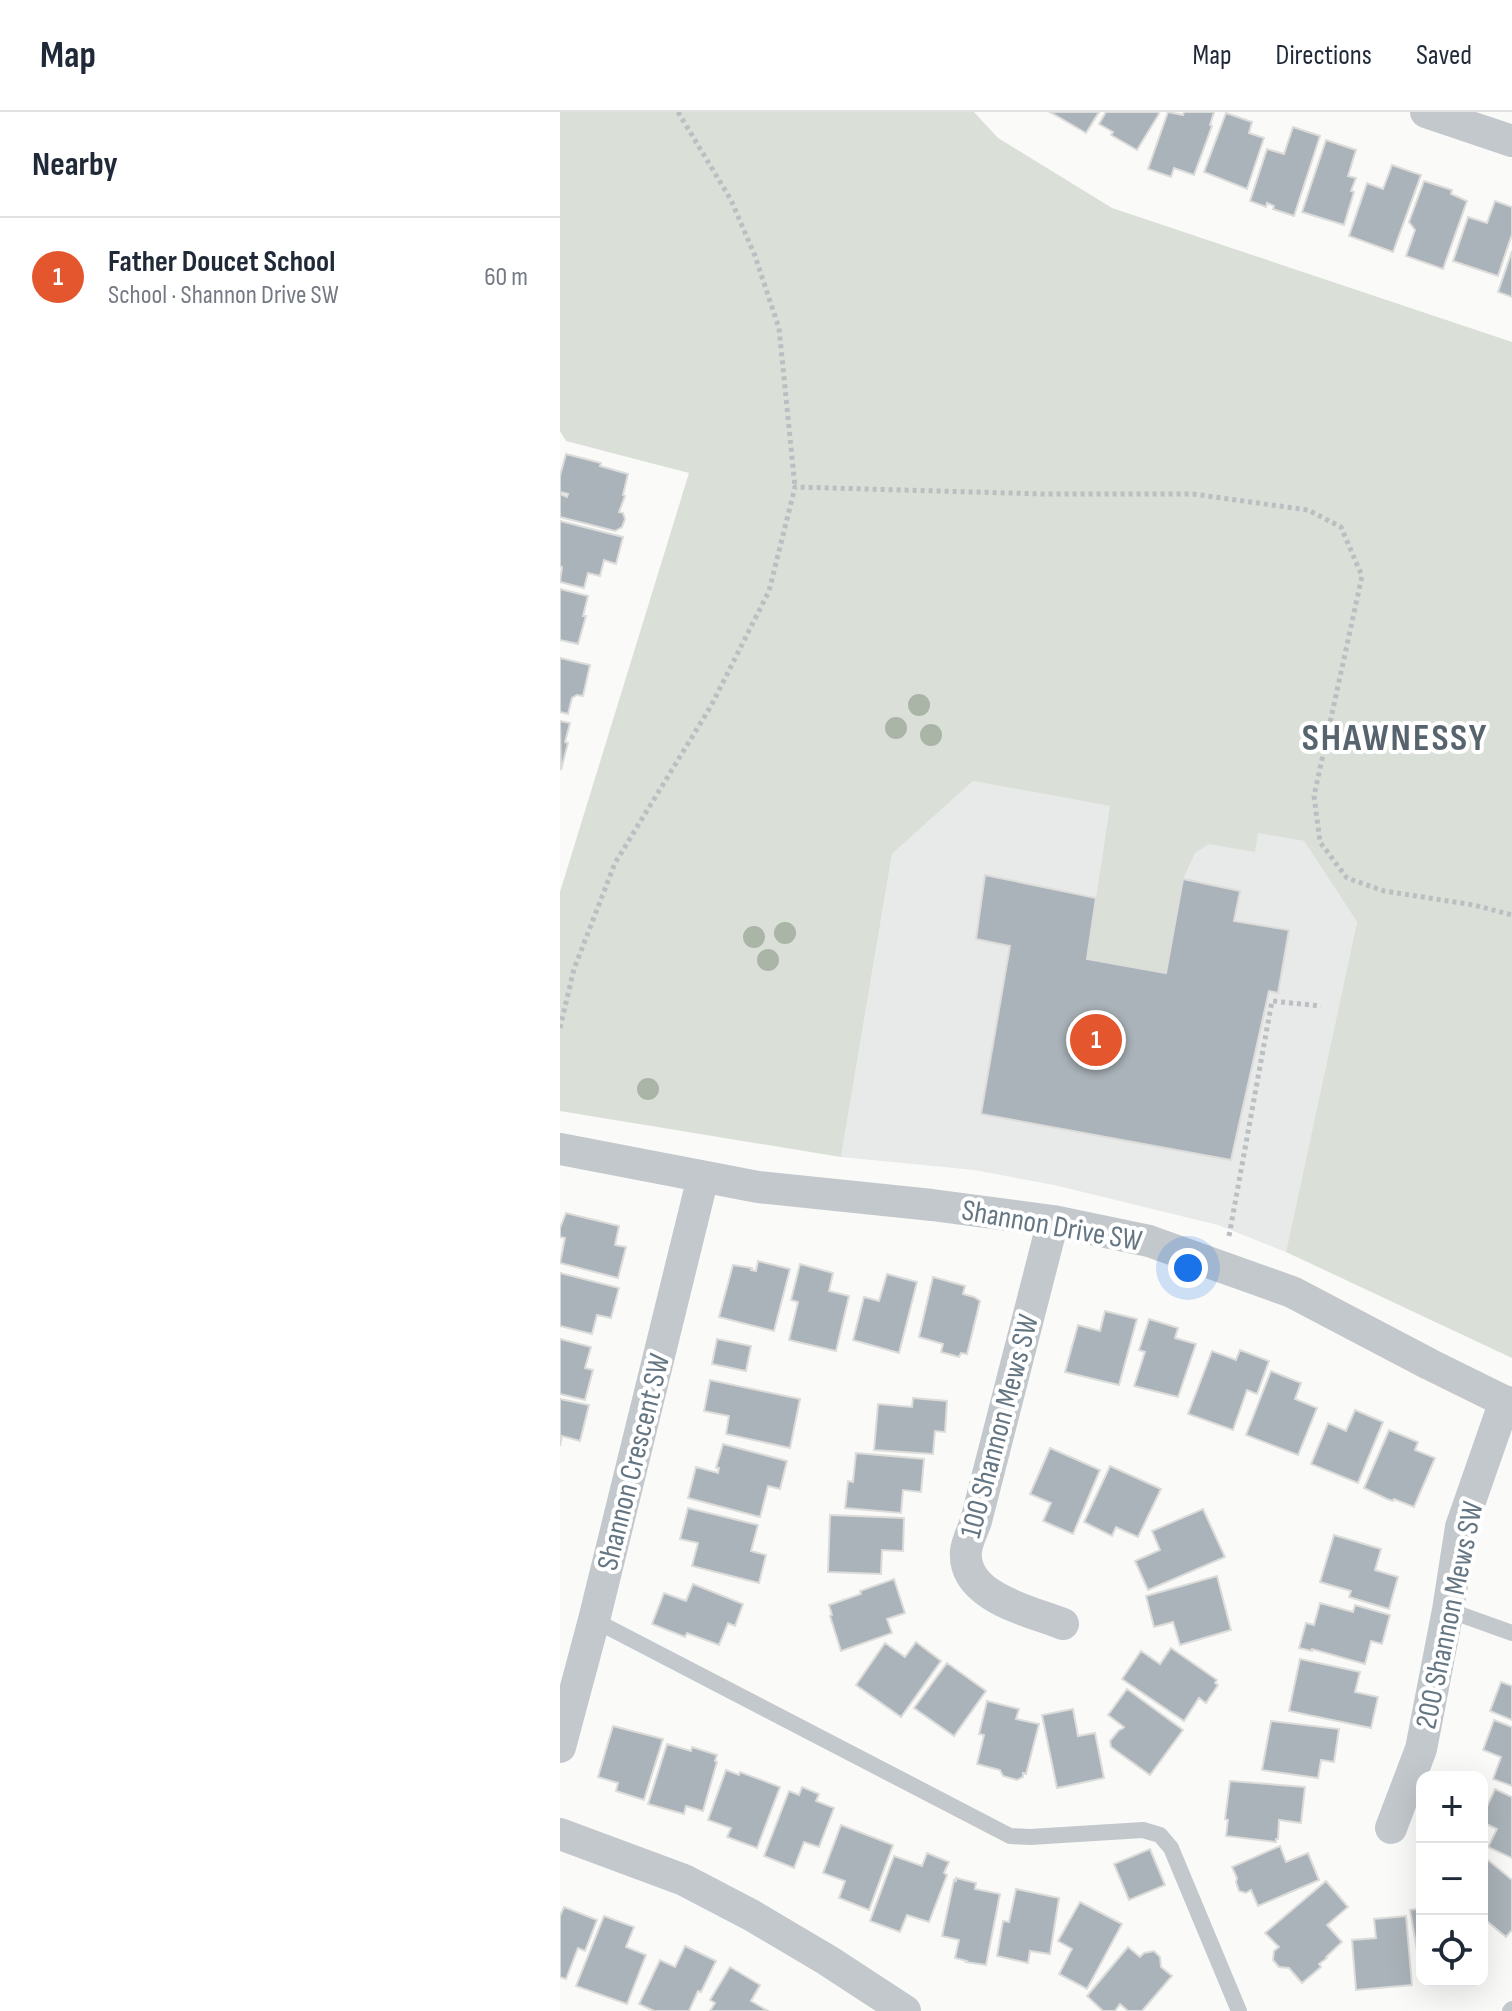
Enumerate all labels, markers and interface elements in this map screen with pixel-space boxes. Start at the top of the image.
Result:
text: Map [40,33,96,78]
text: Map [1193,39,1232,72]
text: Directions [1276,39,1372,72]
text: Saved [1416,39,1472,72]
text: Nearby [32,144,118,185]
text: Father Doucet School [108,244,335,280]
text: 1 [53,262,63,293]
text: 60 m [484,262,528,293]
text: School · Shannon Drive SW [108,280,339,311]
district label: SHAWNESSY [1302,716,1488,761]
pin: 1 [1070,1010,1122,1070]
street label: Shannon Drive SW [959,1192,1145,1260]
your location [1168,1248,1208,1288]
street label: 100 Shannon Mews SW [953,1310,1047,1542]
street label: Shannon Crescent SW [590,1350,678,1574]
street label: 200 Shannon Mews SW [1408,1498,1492,1732]
map controls [1416,1771,1488,1987]
button: + [1416,1771,1488,1843]
button: − [1416,1843,1488,1915]
button: locate [1416,1915,1488,1987]

